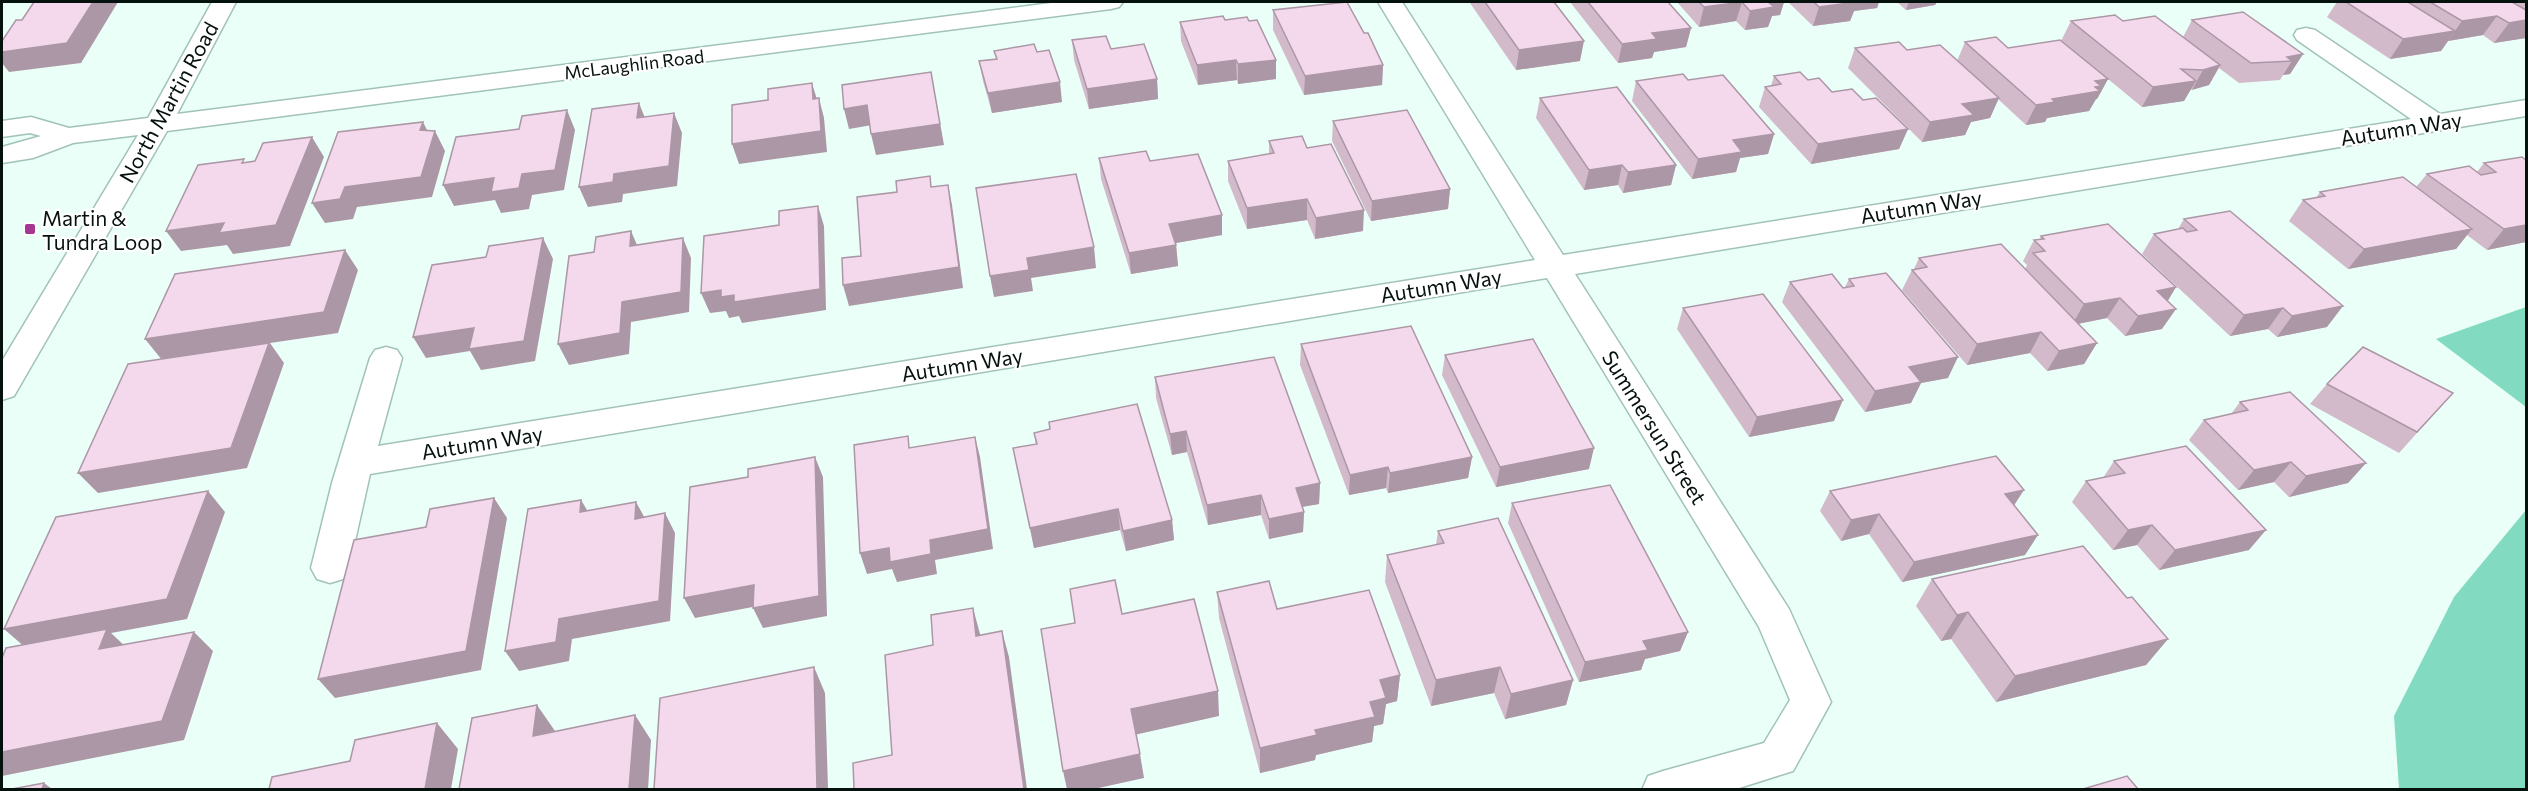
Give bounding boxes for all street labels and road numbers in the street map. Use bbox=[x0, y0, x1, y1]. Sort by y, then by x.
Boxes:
street label: North Martin Road bbox=[113, 17, 223, 187]
street label: McLaughlin Road bbox=[563, 44, 705, 84]
street label: Autumn Way bbox=[2338, 106, 2464, 150]
street label: Autumn Way bbox=[1858, 184, 1984, 228]
street label: Autumn Way bbox=[1378, 263, 1504, 307]
street label: Autumn Way bbox=[899, 342, 1025, 386]
street label: Summersun Street bbox=[1598, 346, 1712, 508]
street label: Autumn Way bbox=[419, 420, 545, 464]

